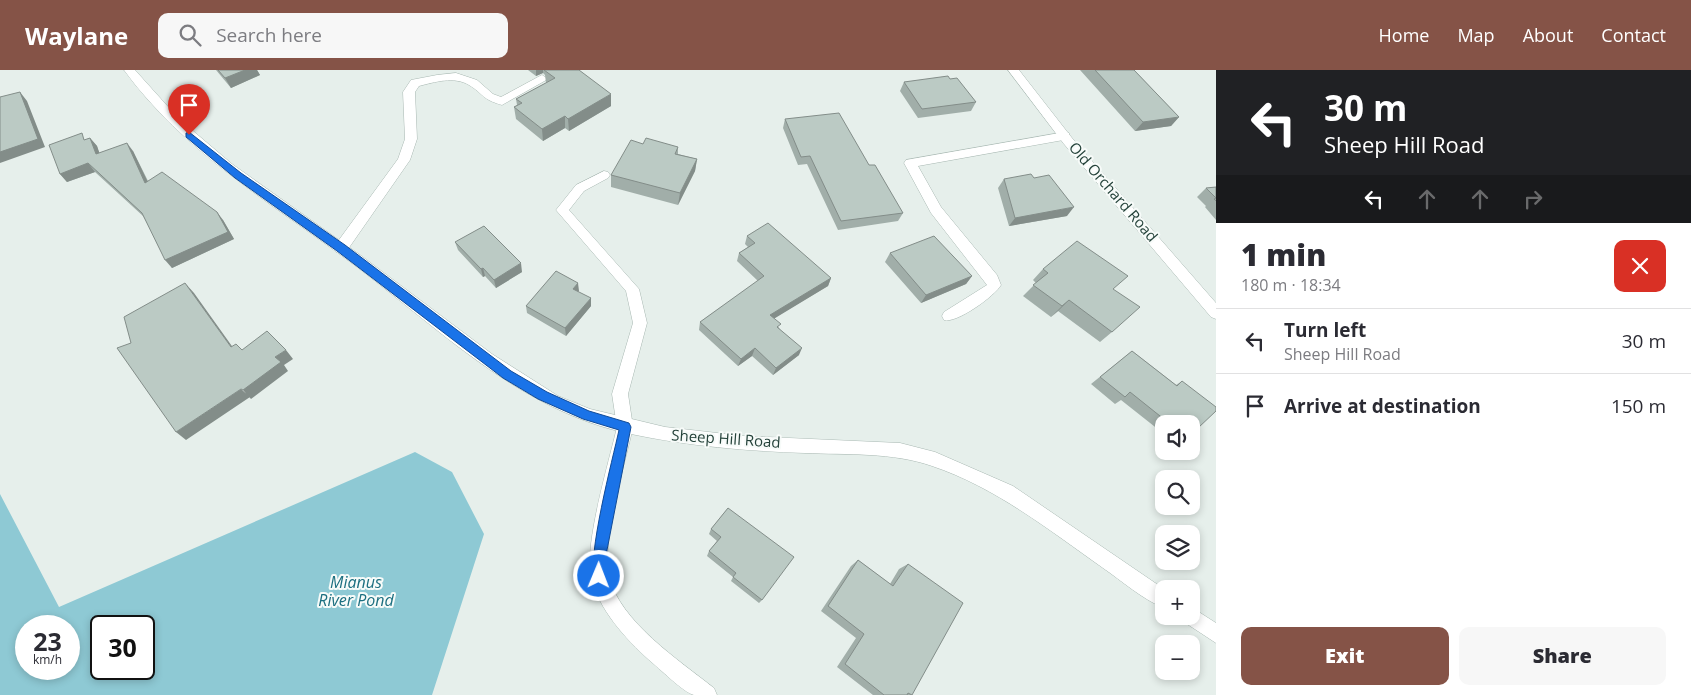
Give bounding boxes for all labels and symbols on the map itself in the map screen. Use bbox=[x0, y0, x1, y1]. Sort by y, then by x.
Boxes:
pin bbox=[168, 84, 210, 135]
street label: Old Orchard Road bbox=[1065, 137, 1163, 245]
street label: Sheep Hill Road bbox=[671, 424, 781, 452]
position arrow bbox=[572, 549, 624, 601]
water label: Mianus River Pond bbox=[318, 571, 395, 611]
speed limit sign: 30 bbox=[90, 615, 155, 680]

